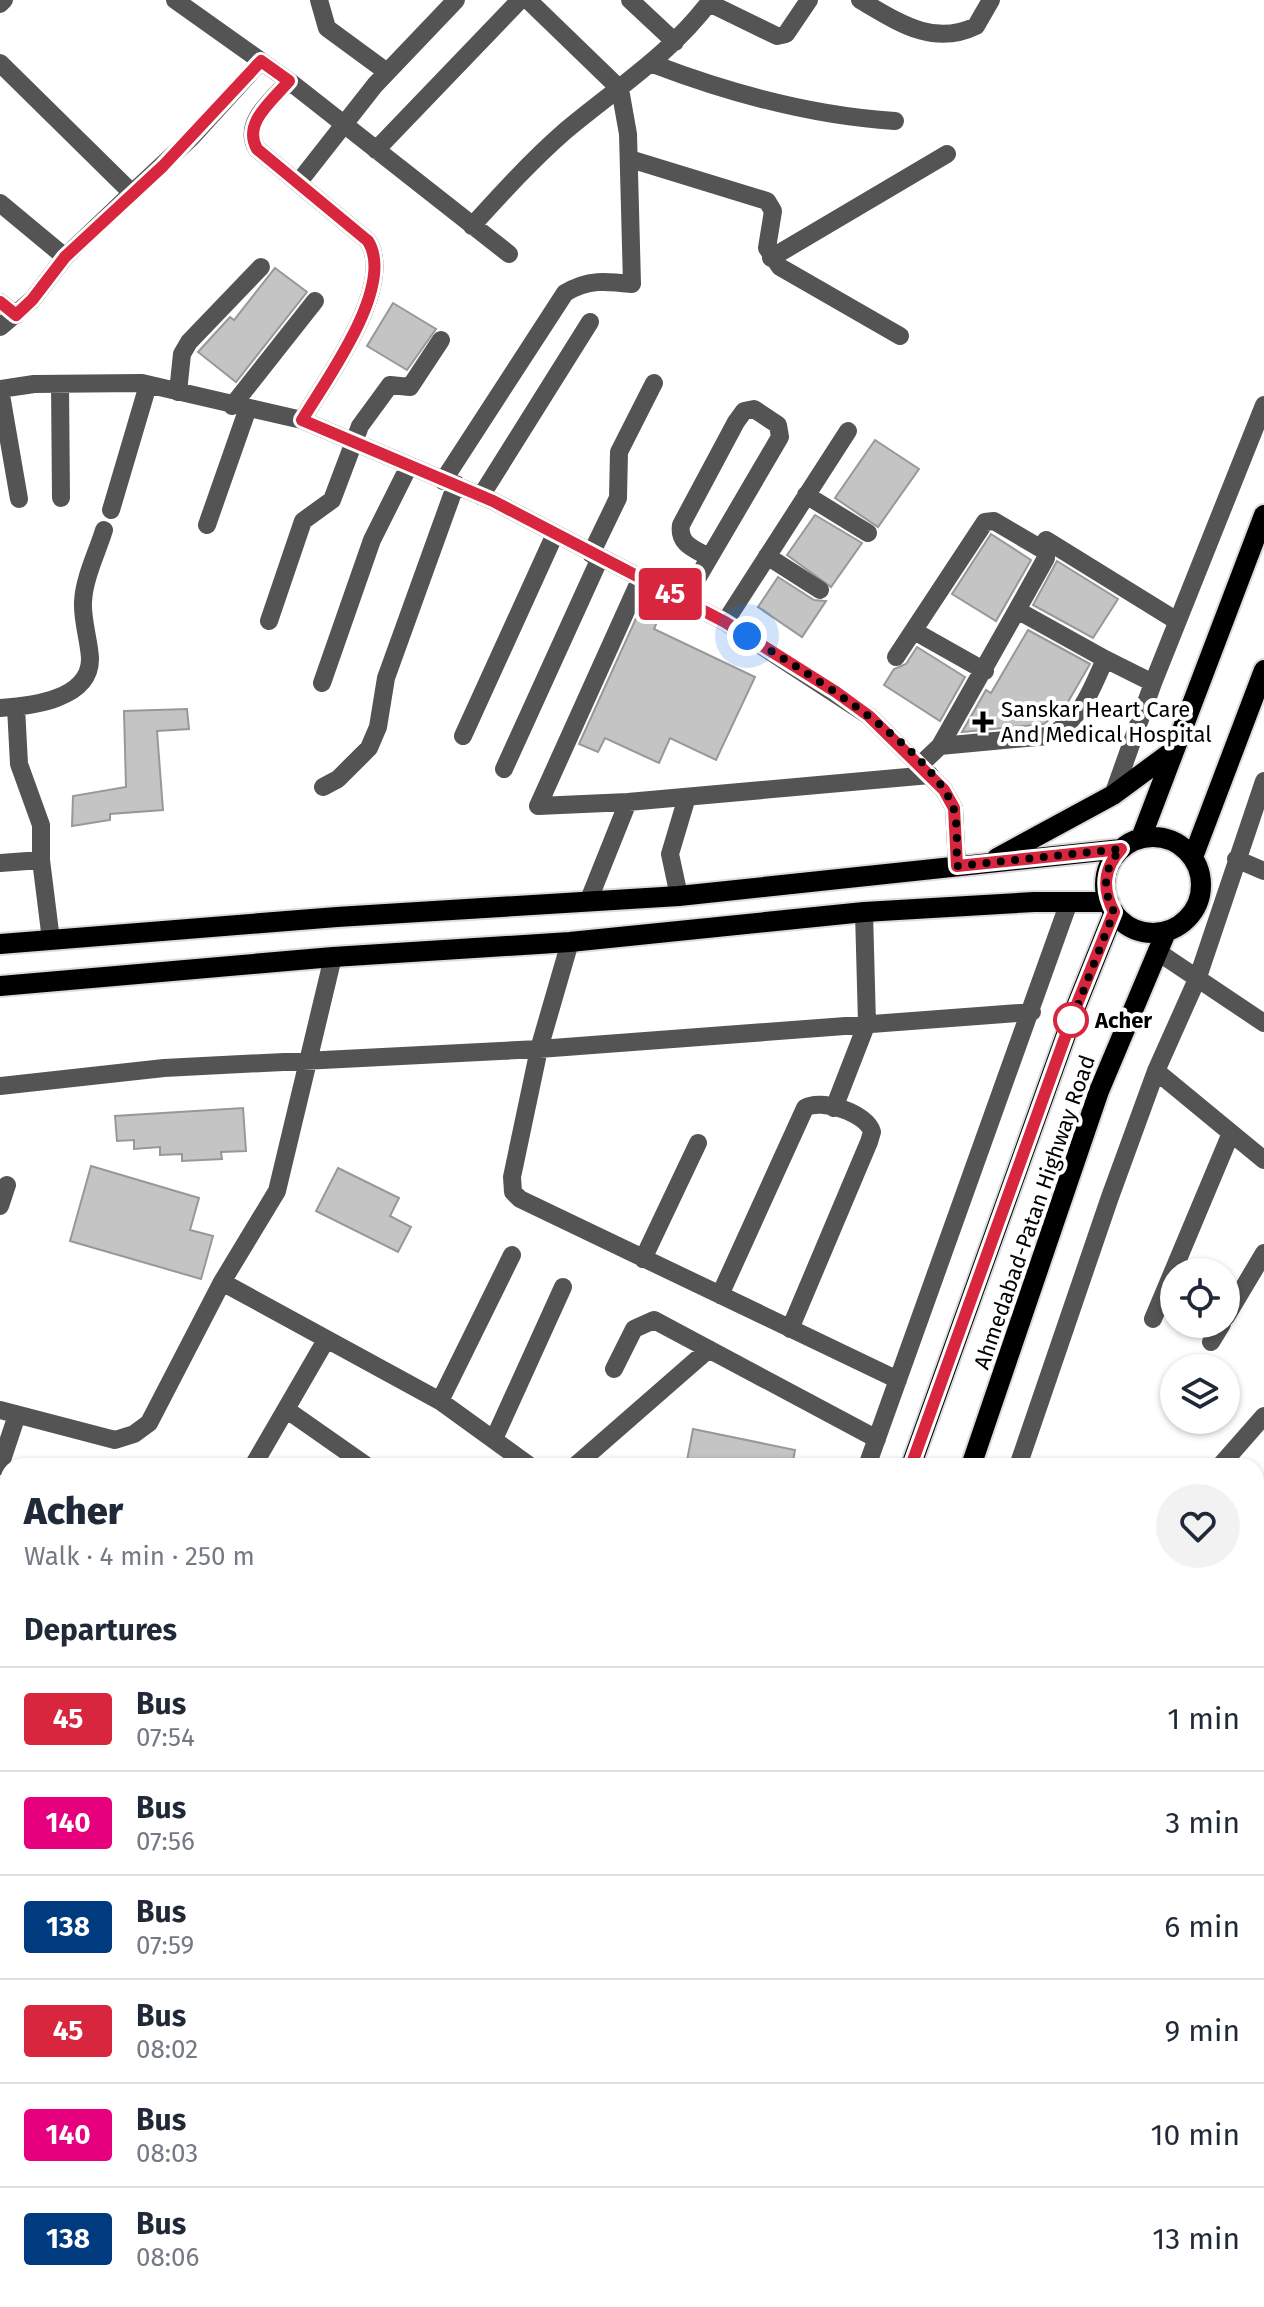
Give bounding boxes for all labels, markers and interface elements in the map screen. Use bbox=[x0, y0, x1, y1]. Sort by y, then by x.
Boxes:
line badge: 45 bbox=[634, 568, 706, 620]
text: 45 bbox=[655, 577, 685, 610]
your location bbox=[727, 616, 767, 656]
place label: Sanskar Heart Care And Medical Hospital bbox=[1001, 696, 1212, 748]
marker: Sanskar Heart Care And Medical Hospital bbox=[972, 711, 994, 733]
marker: Acher bbox=[1054, 1003, 1088, 1037]
place label: Acher bbox=[1094, 1007, 1152, 1034]
street label: Ahmedabad-Patan Highway Road bbox=[968, 1052, 1101, 1373]
map controls bbox=[1160, 1258, 1240, 1434]
button: locate bbox=[1160, 1258, 1240, 1338]
button: layers bbox=[1160, 1354, 1240, 1434]
button: heart bbox=[1156, 1484, 1240, 1568]
text: Acher bbox=[24, 1488, 123, 1534]
text: Walk · 4 min · 250 m bbox=[24, 1541, 255, 1572]
text: Departures bbox=[24, 1612, 177, 1648]
text: Bus bbox=[136, 1686, 186, 1722]
text: 1 min bbox=[1167, 1701, 1240, 1737]
text: 45 bbox=[53, 1702, 83, 1735]
text: 07:54 bbox=[136, 1722, 195, 1753]
text: Bus bbox=[136, 1790, 186, 1826]
text: 3 min bbox=[1165, 1805, 1240, 1841]
text: 140 bbox=[45, 1806, 91, 1839]
text: 07:56 bbox=[136, 1826, 195, 1857]
text: Bus bbox=[136, 1894, 186, 1930]
text: 6 min bbox=[1164, 1909, 1240, 1945]
text: 138 bbox=[46, 1910, 90, 1943]
text: 07:59 bbox=[136, 1930, 194, 1961]
text: Bus bbox=[136, 1998, 186, 2034]
text: 9 min bbox=[1165, 2013, 1240, 2049]
text: 45 bbox=[53, 2014, 83, 2047]
text: 08:02 bbox=[136, 2034, 198, 2065]
text: Bus bbox=[136, 2102, 186, 2138]
text: 10 min bbox=[1151, 2117, 1240, 2153]
text: 140 bbox=[45, 2118, 91, 2151]
text: 08:03 bbox=[136, 2138, 198, 2169]
text: Bus bbox=[136, 2206, 186, 2242]
text: 13 min bbox=[1152, 2221, 1240, 2257]
text: 138 bbox=[46, 2222, 90, 2255]
text: 08:06 bbox=[136, 2242, 199, 2273]

